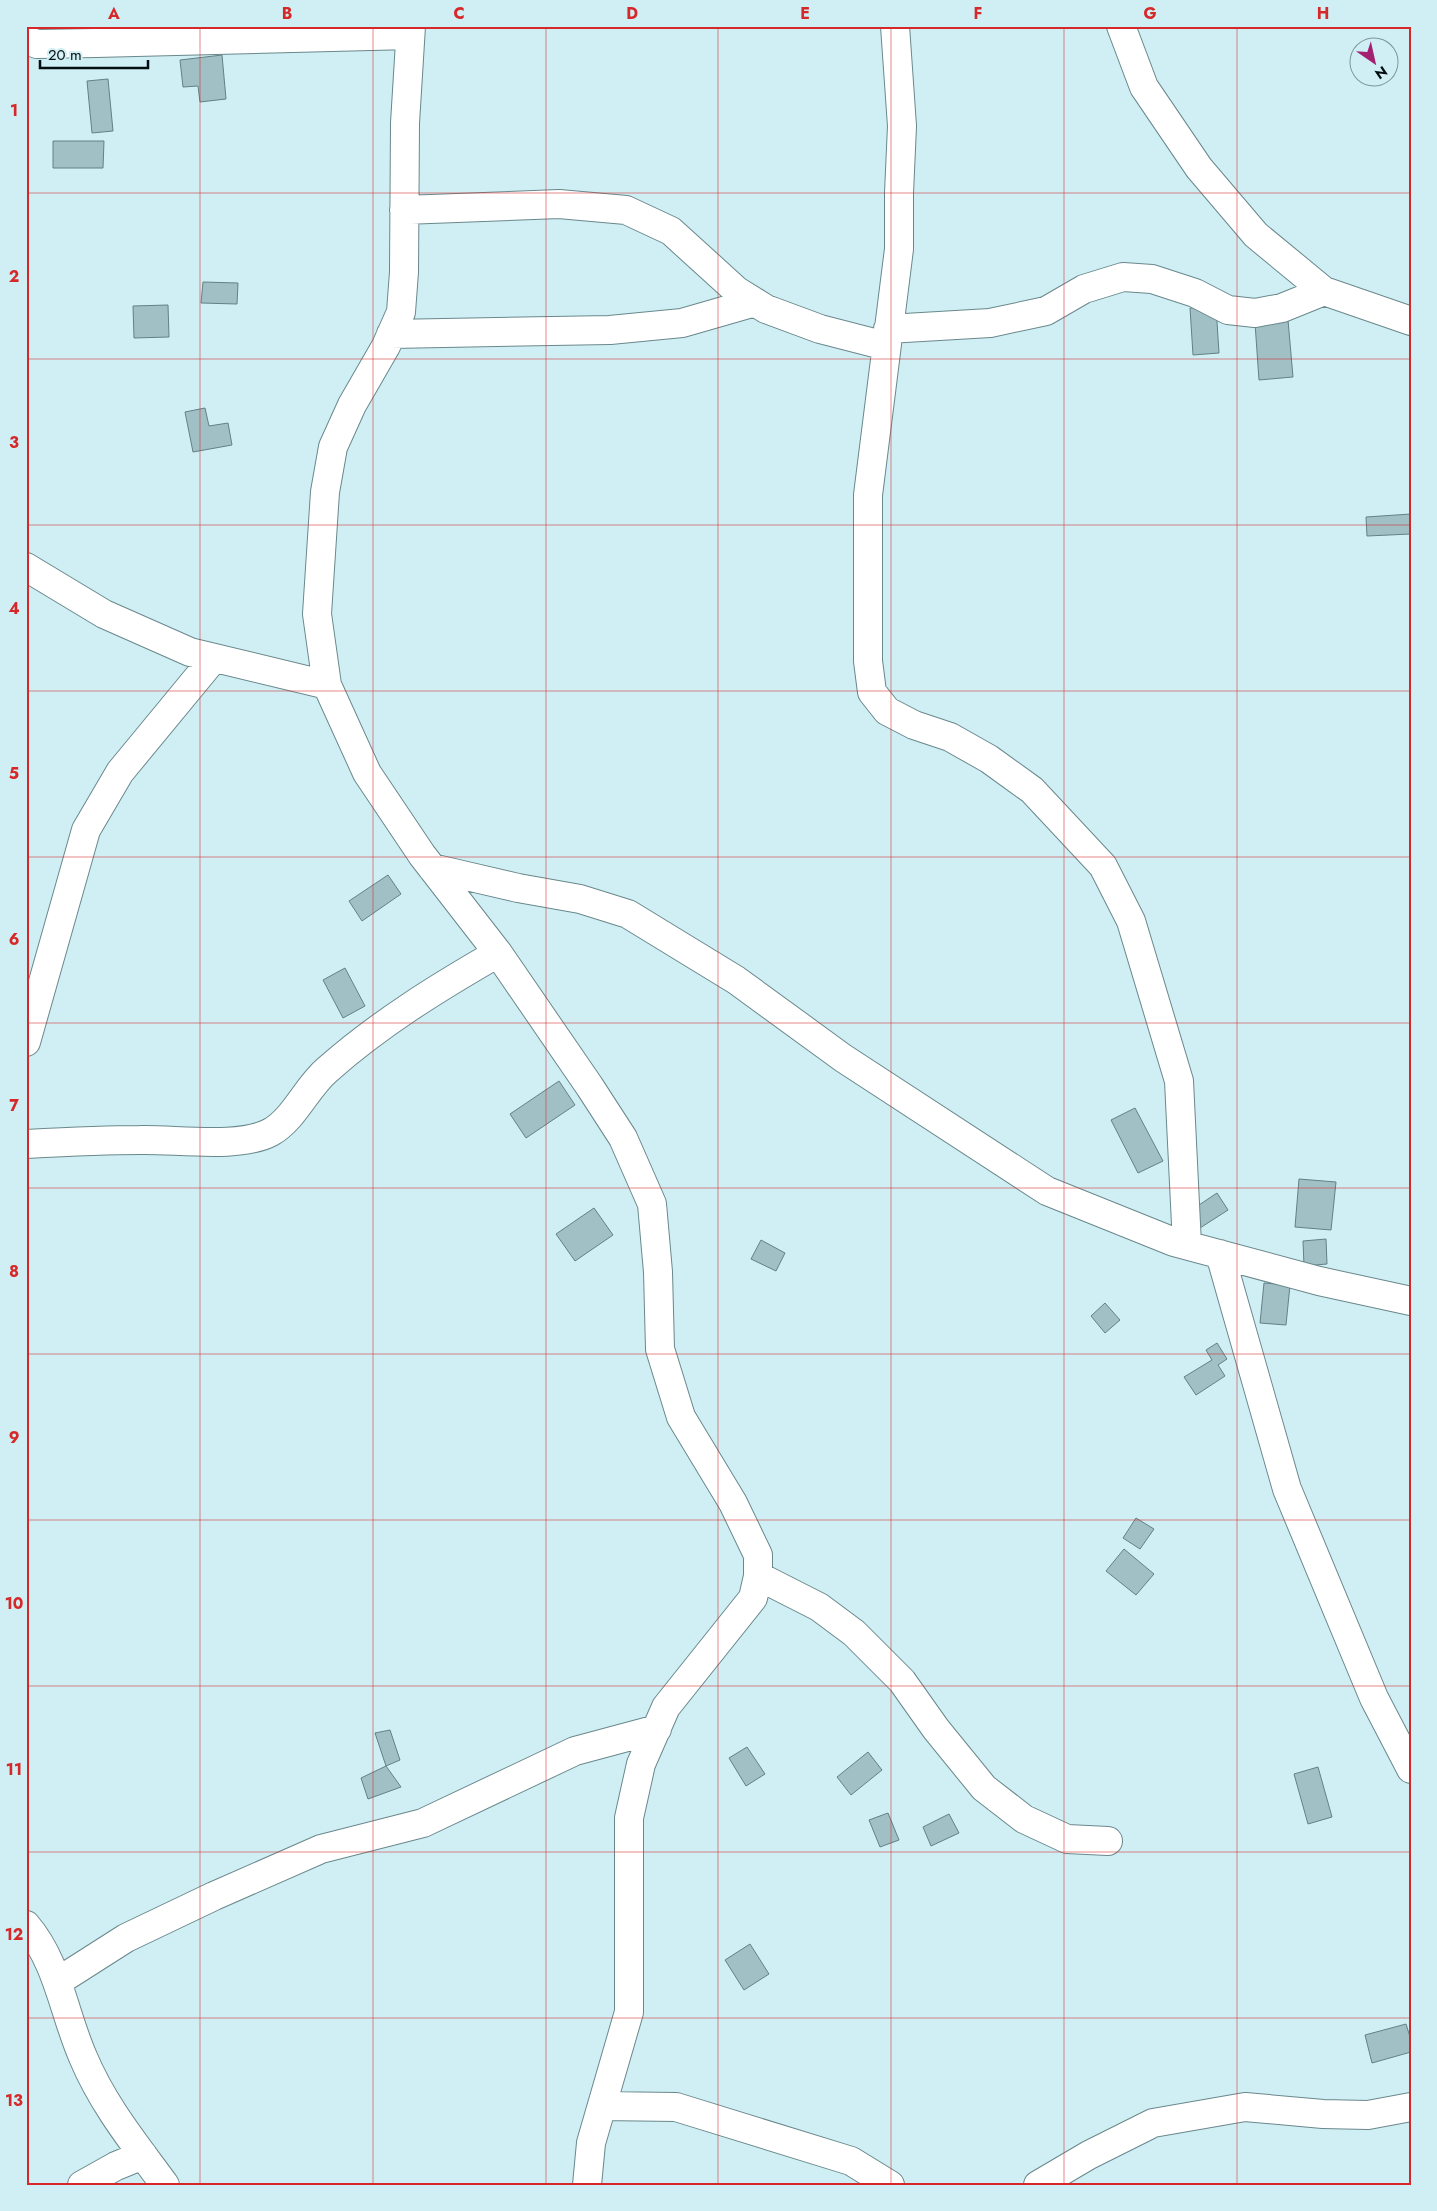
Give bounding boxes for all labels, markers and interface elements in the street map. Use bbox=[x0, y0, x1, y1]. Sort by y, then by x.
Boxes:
text: A bbox=[107, 2, 120, 25]
text: B bbox=[282, 2, 292, 25]
text: C bbox=[453, 2, 465, 25]
text: D bbox=[626, 2, 638, 25]
text: E bbox=[800, 2, 810, 25]
text: F bbox=[974, 2, 982, 25]
text: G bbox=[1143, 2, 1157, 25]
text: H bbox=[1317, 2, 1329, 25]
scale bar bbox=[40, 38, 148, 70]
north arrow bbox=[1350, 38, 1400, 88]
text: 20 m bbox=[48, 44, 82, 66]
text: N bbox=[1371, 61, 1391, 84]
text: 1 bbox=[10, 99, 18, 122]
text: 2 bbox=[9, 265, 19, 288]
text: 3 bbox=[9, 431, 19, 454]
text: 4 bbox=[8, 597, 20, 620]
text: 5 bbox=[9, 762, 19, 785]
text: 6 bbox=[9, 928, 19, 951]
text: 7 bbox=[9, 1094, 19, 1117]
text: 8 bbox=[9, 1260, 19, 1283]
text: 9 bbox=[9, 1426, 19, 1449]
text: 10 bbox=[5, 1592, 23, 1615]
text: 11 bbox=[6, 1758, 22, 1781]
text: 12 bbox=[5, 1923, 23, 1946]
text: 13 bbox=[5, 2089, 23, 2112]

